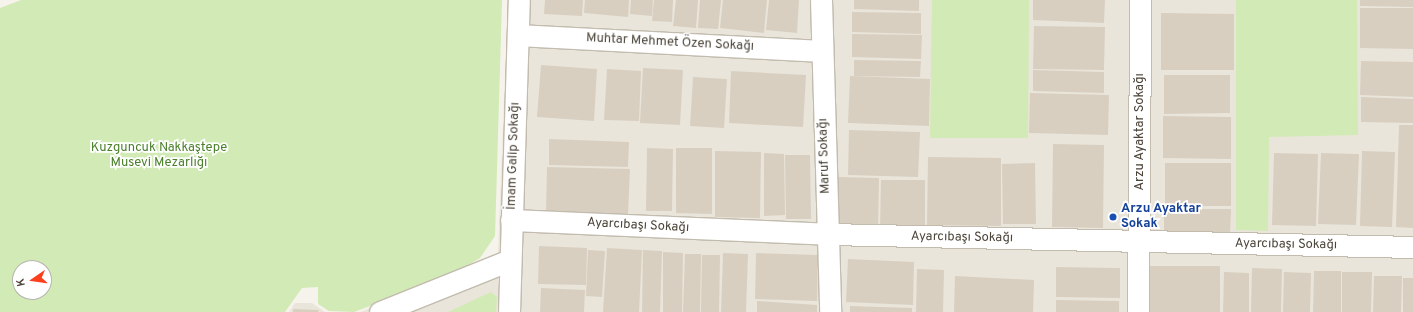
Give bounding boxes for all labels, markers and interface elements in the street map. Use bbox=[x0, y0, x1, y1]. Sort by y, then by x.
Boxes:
street label: Muhtar Mehmet Özen Sokağı bbox=[586, 31, 754, 55]
street label: Arzu Ayaktar Sokağı bbox=[1132, 73, 1148, 191]
street label: İmam Galip Sokağı bbox=[504, 102, 524, 210]
street label: Maruf Sokağı bbox=[816, 118, 834, 194]
park label: Kuzguncuk Nakkaştepe Musevi Mezarlığı bbox=[91, 141, 227, 172]
place label: Arzu Ayaktar Sokak bbox=[1121, 202, 1201, 233]
marker: Arzu Ayaktar Sokak bbox=[1108, 212, 1118, 222]
street label: Ayarcıbaşı Sokağı bbox=[587, 216, 689, 236]
street label: Ayarcıbaşı Sokağı bbox=[911, 229, 1013, 247]
street label: Ayarcıbaşı Sokağı bbox=[1235, 236, 1337, 254]
north arrow bbox=[12, 260, 52, 300]
text: K bbox=[14, 277, 29, 288]

